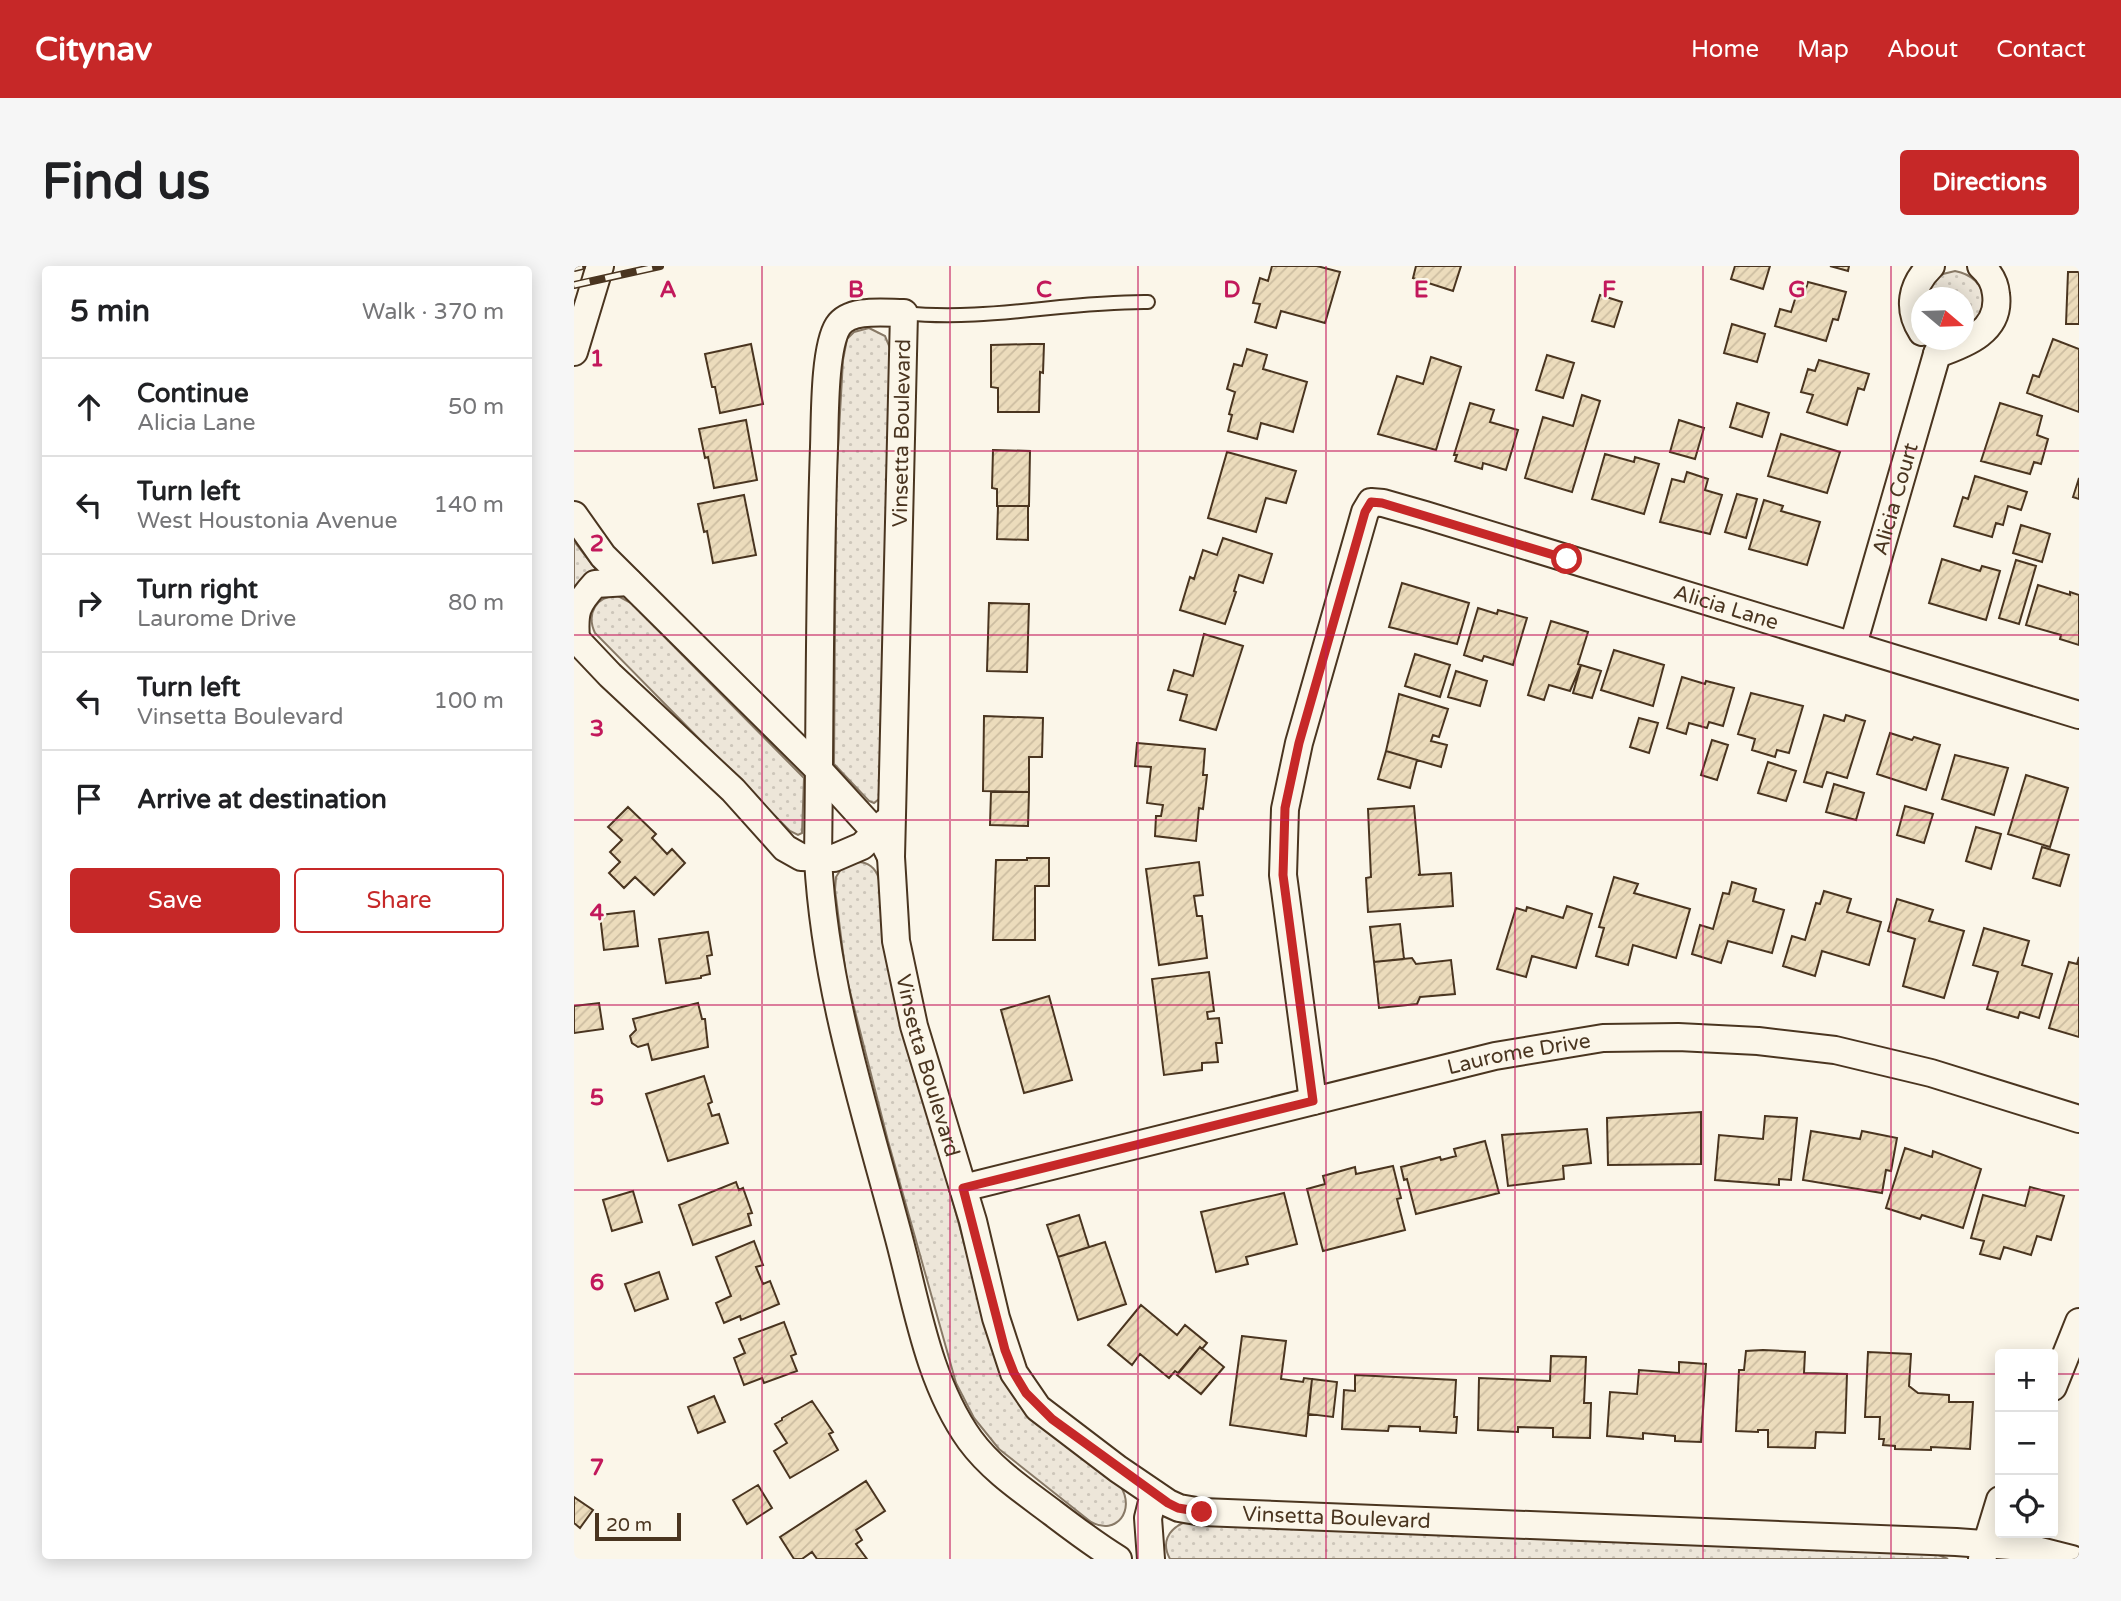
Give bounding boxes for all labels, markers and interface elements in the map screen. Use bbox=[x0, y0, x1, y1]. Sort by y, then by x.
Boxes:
text: Citynav bbox=[35, 30, 152, 69]
text: Home bbox=[1691, 35, 1759, 64]
text: Map bbox=[1797, 35, 1849, 64]
text: About bbox=[1887, 35, 1958, 64]
text: Contact bbox=[1996, 35, 2086, 64]
button: Directions bbox=[1900, 150, 2079, 215]
text: Find us bbox=[42, 153, 210, 212]
text: A bbox=[659, 276, 677, 304]
text: B bbox=[848, 276, 864, 304]
text: C bbox=[1036, 276, 1052, 304]
text: D bbox=[1223, 276, 1241, 304]
text: E bbox=[1414, 276, 1428, 304]
text: F bbox=[1602, 276, 1616, 304]
text: G bbox=[1788, 276, 1806, 304]
north arrow bbox=[1911, 287, 1974, 350]
text: 5 min bbox=[70, 293, 150, 330]
text: Walk · 370 m bbox=[362, 298, 504, 326]
street label: Vinsetta Boulevard bbox=[888, 339, 916, 527]
text: 1 bbox=[590, 345, 604, 373]
text: Continue bbox=[137, 378, 249, 409]
icon: ahead bbox=[70, 388, 108, 426]
text: 50 m bbox=[448, 393, 504, 421]
text: Alicia Lane bbox=[137, 409, 256, 437]
street label: Alicia Court bbox=[1867, 440, 1923, 558]
text: Turn left bbox=[137, 476, 240, 507]
icon: left bbox=[70, 486, 108, 524]
text: 140 m bbox=[434, 491, 504, 519]
text: West Houstonia Avenue bbox=[137, 507, 398, 535]
text: 2 bbox=[590, 530, 604, 558]
route start bbox=[1551, 543, 1582, 574]
text: Turn right bbox=[137, 574, 258, 605]
street label: Alicia Lane bbox=[1671, 579, 1782, 635]
icon: right bbox=[70, 584, 108, 622]
text: 80 m bbox=[448, 589, 504, 617]
text: Laurome Drive bbox=[137, 605, 296, 633]
text: Turn left bbox=[137, 672, 240, 703]
icon: left bbox=[70, 682, 108, 720]
text: 100 m bbox=[434, 687, 504, 715]
text: Vinsetta Boulevard bbox=[137, 703, 343, 731]
text: 3 bbox=[590, 715, 604, 743]
icon: arrive bbox=[70, 780, 108, 818]
text: Arrive at destination bbox=[137, 784, 387, 815]
button: Save bbox=[70, 868, 280, 933]
button: Share bbox=[294, 868, 504, 933]
text: 4 bbox=[590, 899, 605, 927]
street label: Vinsetta Boulevard bbox=[891, 972, 965, 1160]
street label: Laurome Drive bbox=[1445, 1028, 1592, 1080]
text: 5 bbox=[590, 1084, 604, 1112]
text: 6 bbox=[590, 1269, 604, 1297]
map controls bbox=[1995, 1349, 2058, 1538]
button: + bbox=[1995, 1349, 2058, 1412]
button: − bbox=[1995, 1412, 2058, 1475]
text: 7 bbox=[590, 1454, 604, 1482]
button: locate bbox=[1995, 1475, 2058, 1538]
route end bbox=[1186, 1496, 1217, 1527]
street label: Vinsetta Boulevard bbox=[1242, 1501, 1431, 1534]
scale bar bbox=[595, 1510, 681, 1542]
text: 20 m bbox=[606, 1514, 652, 1536]

